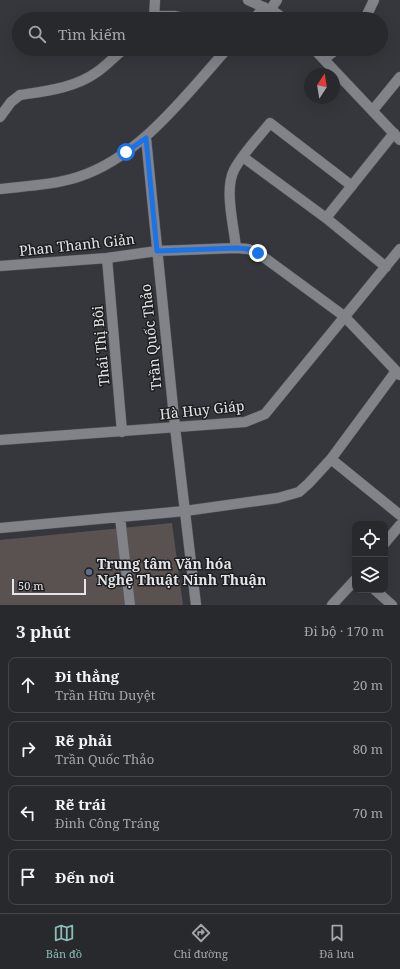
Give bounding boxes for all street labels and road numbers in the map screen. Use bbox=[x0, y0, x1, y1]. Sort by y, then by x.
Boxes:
street label: Phan Thanh Giản bbox=[18, 229, 136, 260]
street label: Trần Quốc Thảo bbox=[135, 283, 166, 391]
street label: Thái Thị Bôi bbox=[87, 304, 113, 387]
street label: Hà Huy Giáp bbox=[159, 396, 245, 423]

